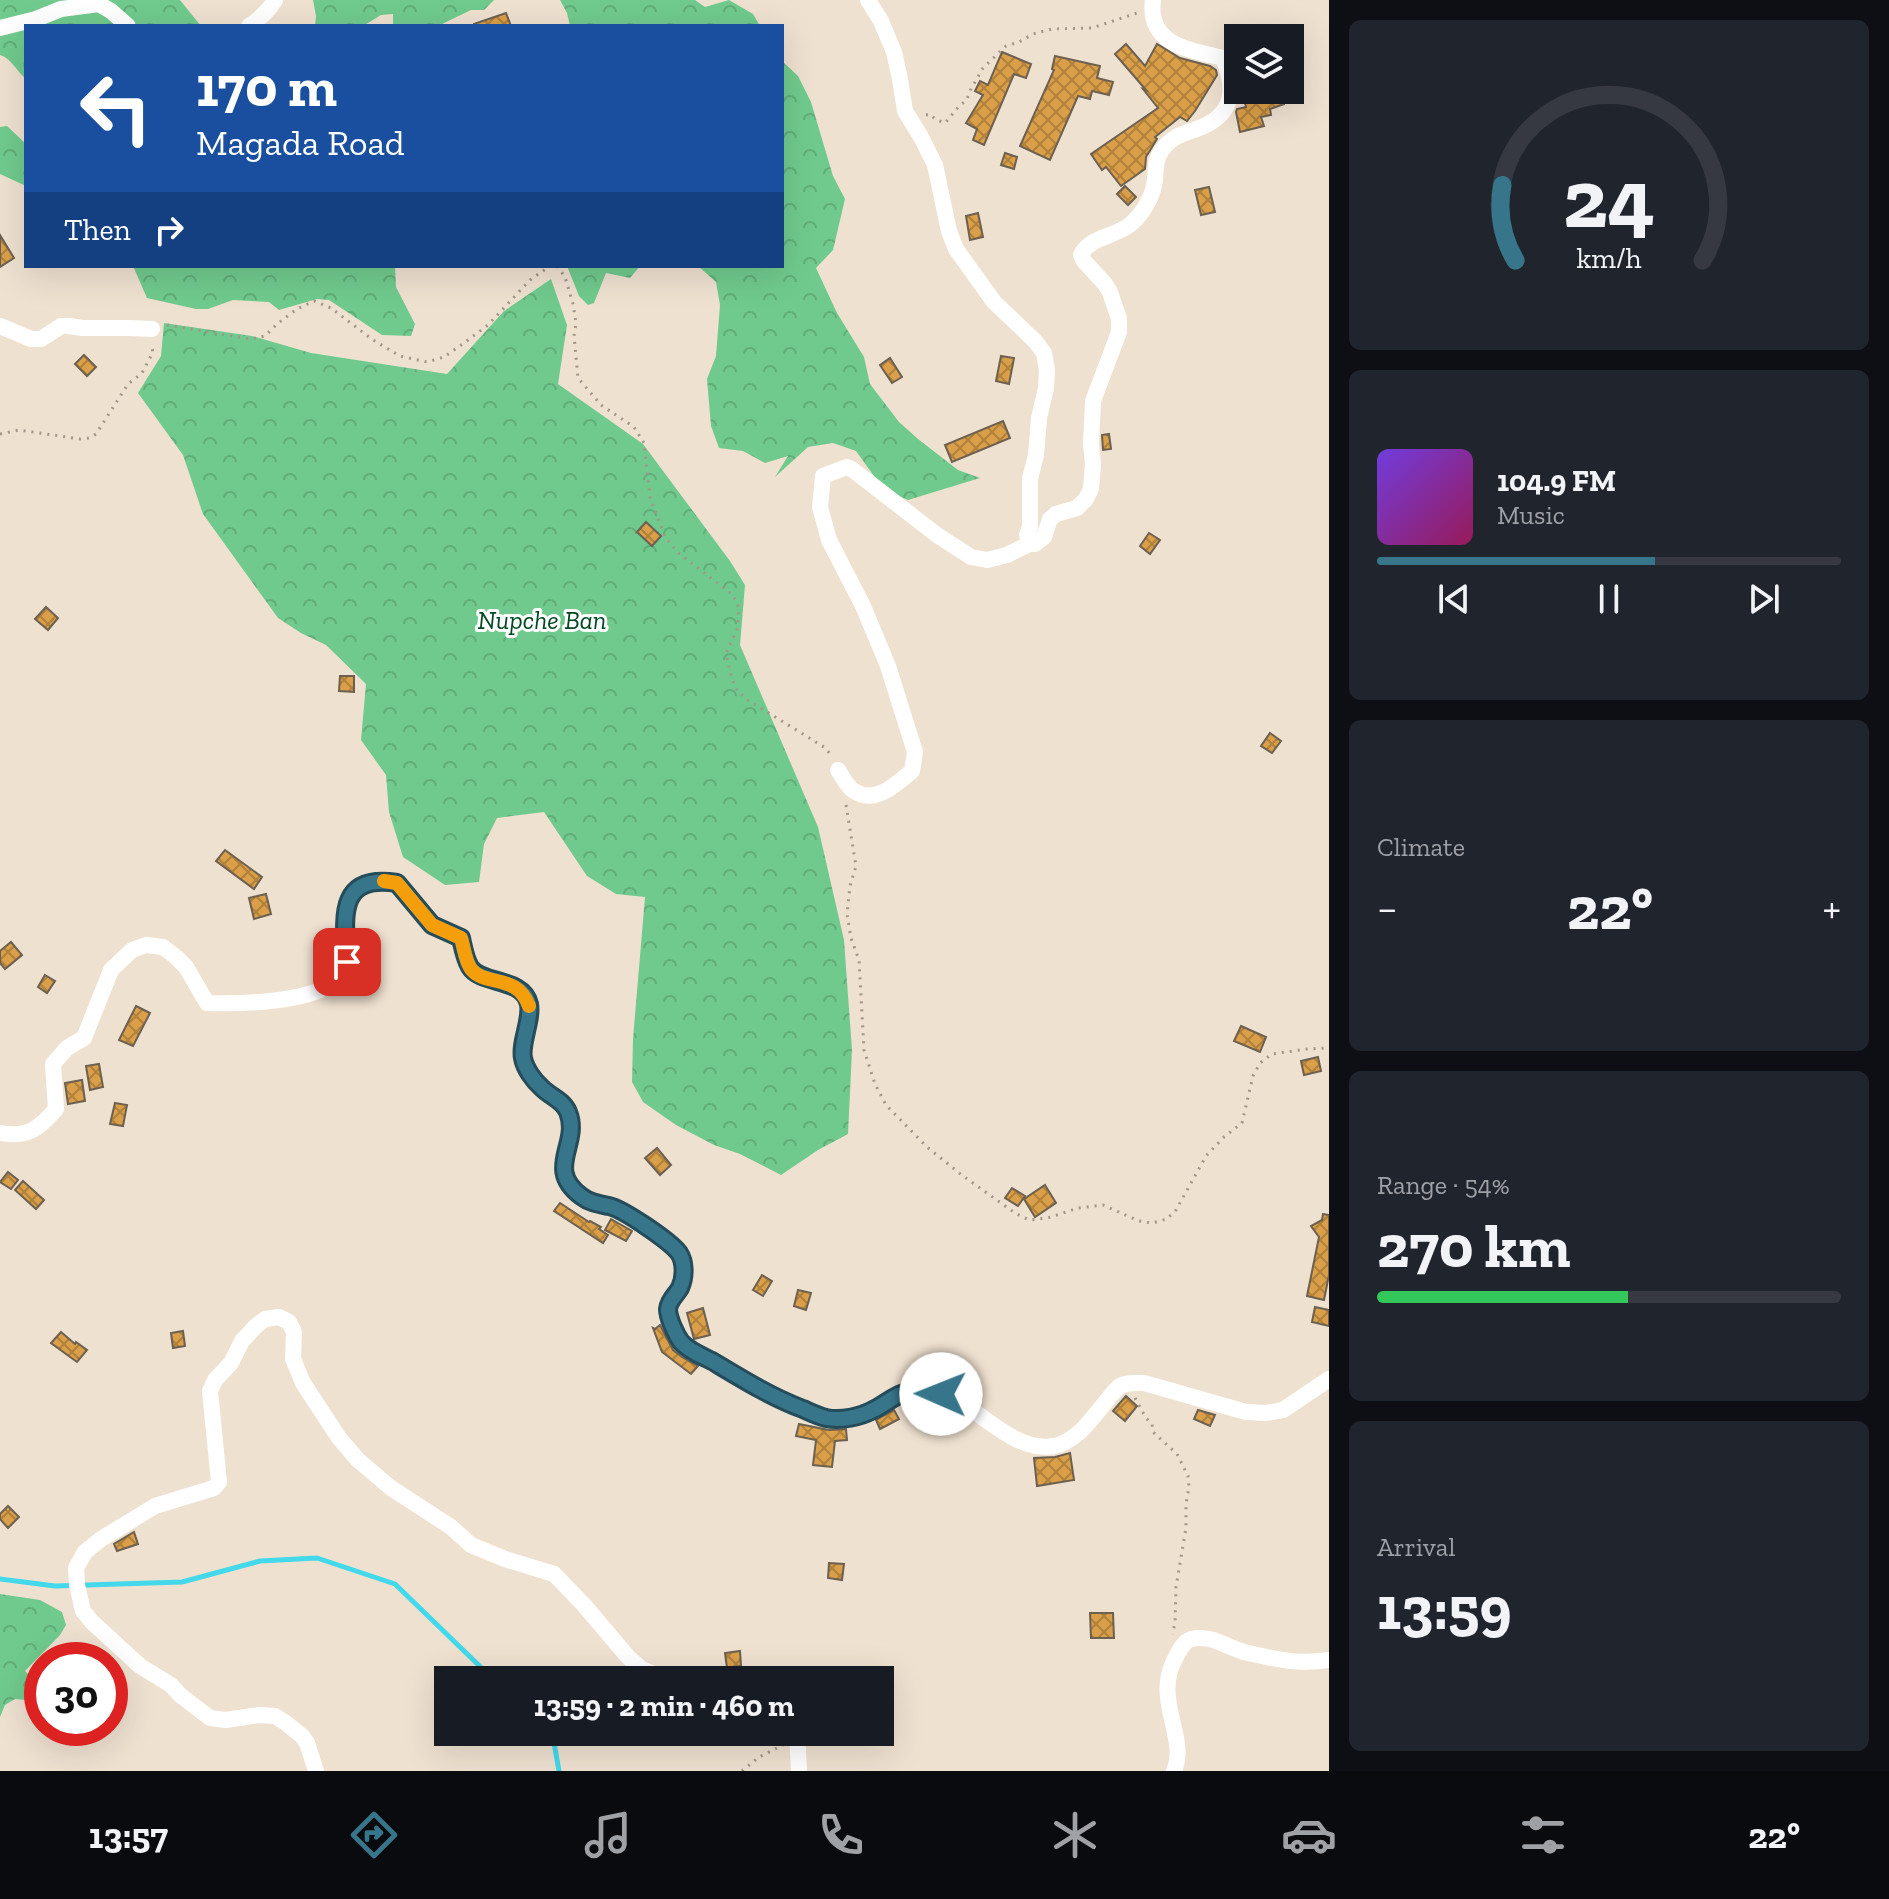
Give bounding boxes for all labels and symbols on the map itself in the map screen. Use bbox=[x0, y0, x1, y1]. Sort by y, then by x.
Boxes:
park label: Nupche Ban bbox=[478, 604, 606, 636]
pin bbox=[313, 928, 381, 996]
position arrow bbox=[899, 1352, 983, 1436]
speed limit sign: 30 bbox=[24, 1642, 128, 1746]

